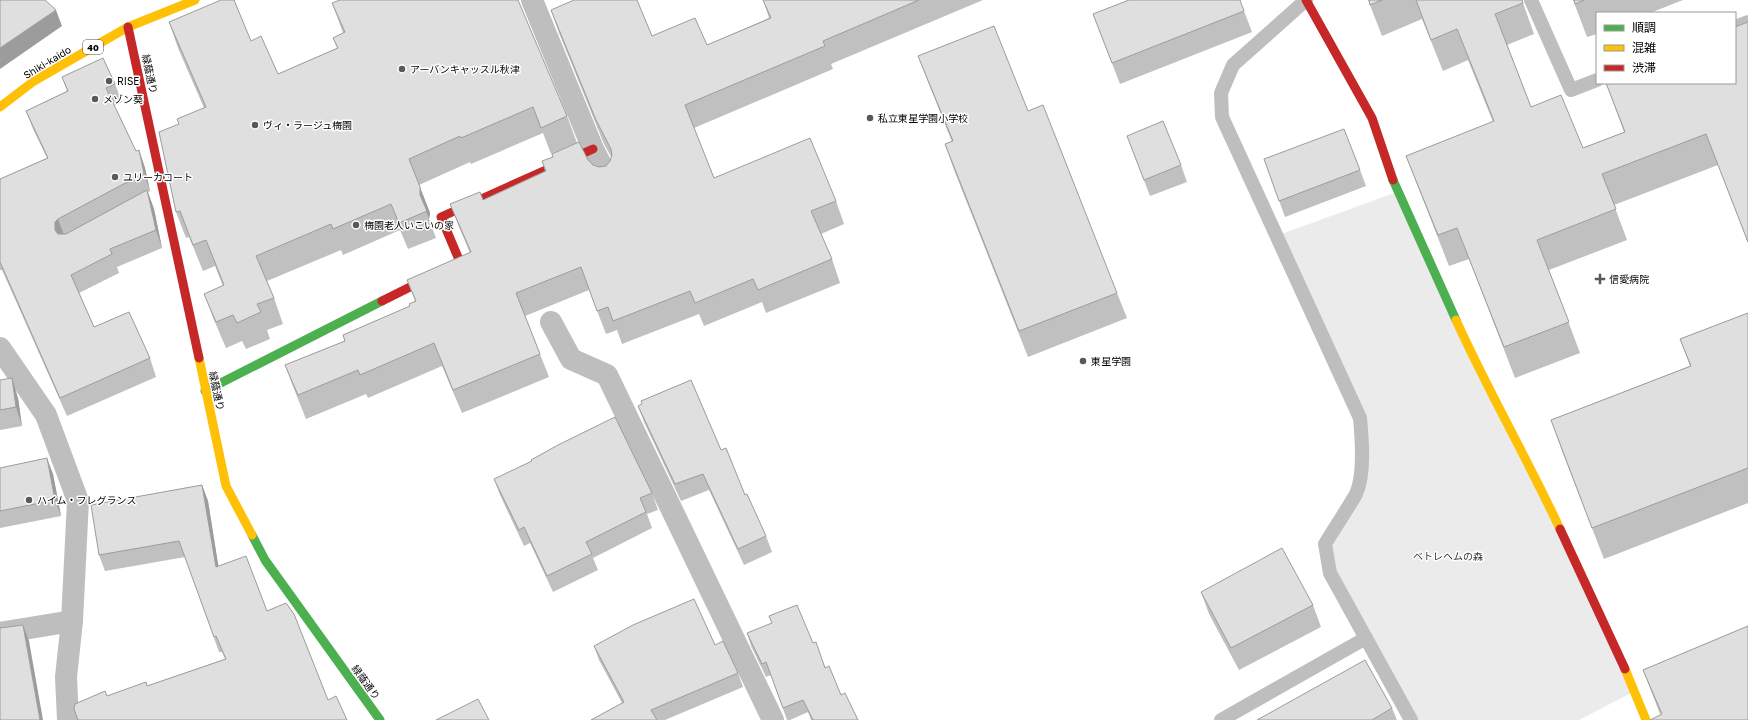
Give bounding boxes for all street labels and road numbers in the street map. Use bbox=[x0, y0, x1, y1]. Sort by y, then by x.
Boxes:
road number: 40 bbox=[83, 40, 103, 54]
street label: Shiki-kaido bbox=[21, 43, 73, 81]
street label: 緑蔭通り bbox=[140, 53, 160, 95]
street label: 緑蔭通り bbox=[207, 370, 227, 412]
street label: 緑蔭通り bbox=[349, 662, 383, 702]

